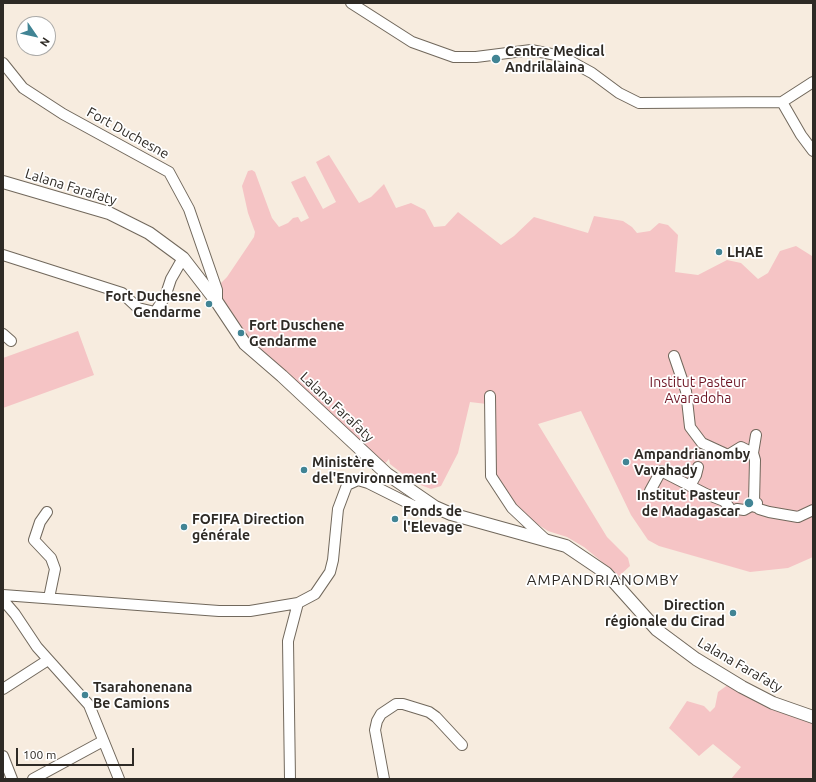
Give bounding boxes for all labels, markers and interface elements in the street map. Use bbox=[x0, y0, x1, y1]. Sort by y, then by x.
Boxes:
north arrow bbox=[16, 16, 56, 56]
text: N bbox=[38, 35, 52, 49]
place label: Centre Medical Andrilalaina bbox=[505, 43, 604, 76]
marker: Centre Medical Andrilalaina bbox=[490, 53, 502, 65]
street label: Fort Duchesne bbox=[84, 103, 172, 163]
street label: Lalana Farafaty bbox=[23, 165, 119, 209]
place label: LHAE bbox=[727, 244, 763, 260]
marker: LHAE bbox=[714, 247, 724, 257]
place label: Fort Duchesne Gendarme bbox=[105, 288, 201, 320]
marker: Fort Duchesne Gendarme bbox=[204, 299, 214, 309]
place label: Fort Duschene Gendarme bbox=[249, 317, 345, 350]
marker: Fort Duschene Gendarme bbox=[236, 328, 246, 338]
street label: Lalana Farafaty bbox=[297, 368, 377, 446]
park label: Institut Pasteur Avaradoha bbox=[650, 374, 746, 406]
place label: Ampandrianomby Vavahady bbox=[634, 446, 750, 478]
place label: Ministère del'Environnement bbox=[312, 454, 437, 486]
marker: Ampandrianomby Vavahady bbox=[621, 457, 631, 467]
marker: Ministère del'Environnement bbox=[299, 465, 309, 475]
place label: Institut Pasteur de Madagascar bbox=[637, 487, 740, 520]
marker: Institut Pasteur de Madagascar bbox=[743, 497, 755, 509]
place label: Fonds de l'Elevage bbox=[403, 503, 463, 536]
place label: FOFIFA Direction générale bbox=[192, 511, 305, 544]
marker: Fonds de l'Elevage bbox=[390, 514, 400, 524]
marker: FOFIFA Direction générale bbox=[179, 522, 189, 532]
district label: AMPANDRIANOMBY bbox=[527, 571, 679, 589]
place label: Direction régionale du Cirad bbox=[605, 597, 725, 630]
marker: Direction régionale du Cirad bbox=[728, 608, 738, 618]
street label: Lalana Farafaty bbox=[695, 634, 785, 696]
place label: Tsarahonenana Be Camions bbox=[93, 679, 192, 712]
marker: Tsarahonenana Be Camions bbox=[80, 690, 90, 700]
scale bar bbox=[18, 740, 136, 766]
text: 100 m bbox=[23, 748, 56, 761]

